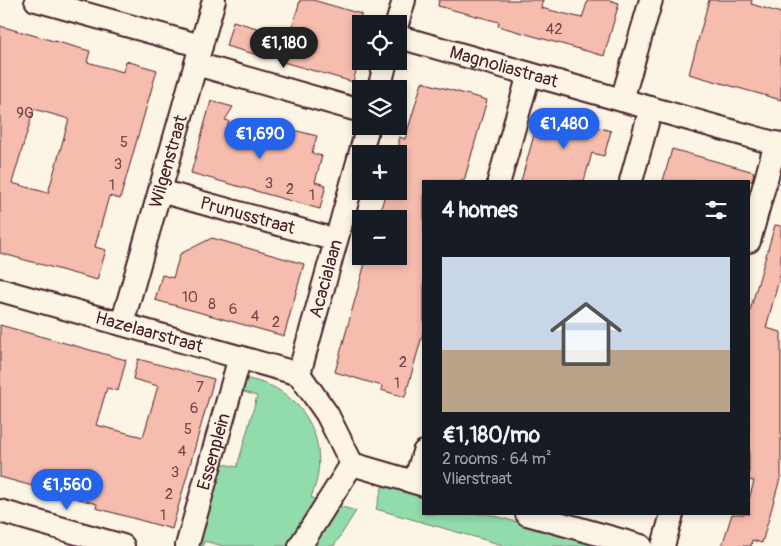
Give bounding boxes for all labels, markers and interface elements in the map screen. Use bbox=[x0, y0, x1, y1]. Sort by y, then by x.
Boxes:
map controls bbox=[352, 15, 407, 265]
button: locate bbox=[352, 15, 407, 70]
house number: 42 bbox=[545, 20, 563, 39]
pin: €1,180 bbox=[243, 27, 325, 69]
text: €1,180 bbox=[261, 33, 307, 53]
street label: Magnoliastraat bbox=[447, 41, 561, 94]
button: layers bbox=[352, 80, 407, 135]
house number: 9G bbox=[16, 104, 34, 123]
pin: €1,480 bbox=[523, 108, 605, 150]
street label: Wilgenstraat bbox=[145, 112, 193, 211]
text: €1,480 bbox=[539, 114, 589, 134]
pin: €1,690 bbox=[219, 118, 301, 160]
text: €1,690 bbox=[235, 124, 285, 144]
house number: 5 bbox=[120, 133, 128, 152]
button: + bbox=[352, 145, 407, 200]
house number: 3 bbox=[114, 155, 122, 174]
house number: 3 bbox=[265, 174, 273, 193]
house number: 1 bbox=[109, 176, 115, 195]
house number: 2 bbox=[286, 180, 294, 199]
house number: 1 bbox=[309, 186, 315, 205]
street label: Prunusstraat bbox=[197, 192, 298, 240]
icon: filters bbox=[702, 196, 730, 224]
text: 4 homes bbox=[442, 197, 518, 224]
button: − bbox=[352, 210, 407, 265]
street label: Acacialaan bbox=[304, 237, 348, 321]
house number: 10 bbox=[182, 288, 198, 307]
icon: home bbox=[541, 289, 631, 379]
house number: 8 bbox=[208, 295, 216, 314]
house number: 6 bbox=[229, 300, 237, 319]
street label: Hazelaarstraat bbox=[93, 306, 206, 359]
house number: 4 bbox=[251, 307, 260, 326]
house number: 2 bbox=[272, 313, 280, 332]
house number: 2 bbox=[399, 353, 407, 372]
house number: 1 bbox=[394, 374, 400, 393]
house number: 7 bbox=[196, 378, 204, 397]
house number: 6 bbox=[190, 399, 198, 418]
street label: Essenplein bbox=[192, 411, 236, 493]
house number: 5 bbox=[184, 420, 192, 439]
text: €1,180/mo bbox=[442, 422, 540, 449]
house number: 4 bbox=[178, 442, 187, 461]
text: 2 rooms · 64 m² bbox=[442, 449, 552, 469]
house number: 3 bbox=[171, 463, 179, 482]
pin: €1,560 bbox=[26, 468, 108, 511]
text: Vlierstraat bbox=[442, 469, 512, 489]
text: €1,560 bbox=[42, 475, 92, 495]
house number: 2 bbox=[165, 485, 173, 504]
house number: 1 bbox=[160, 506, 166, 525]

